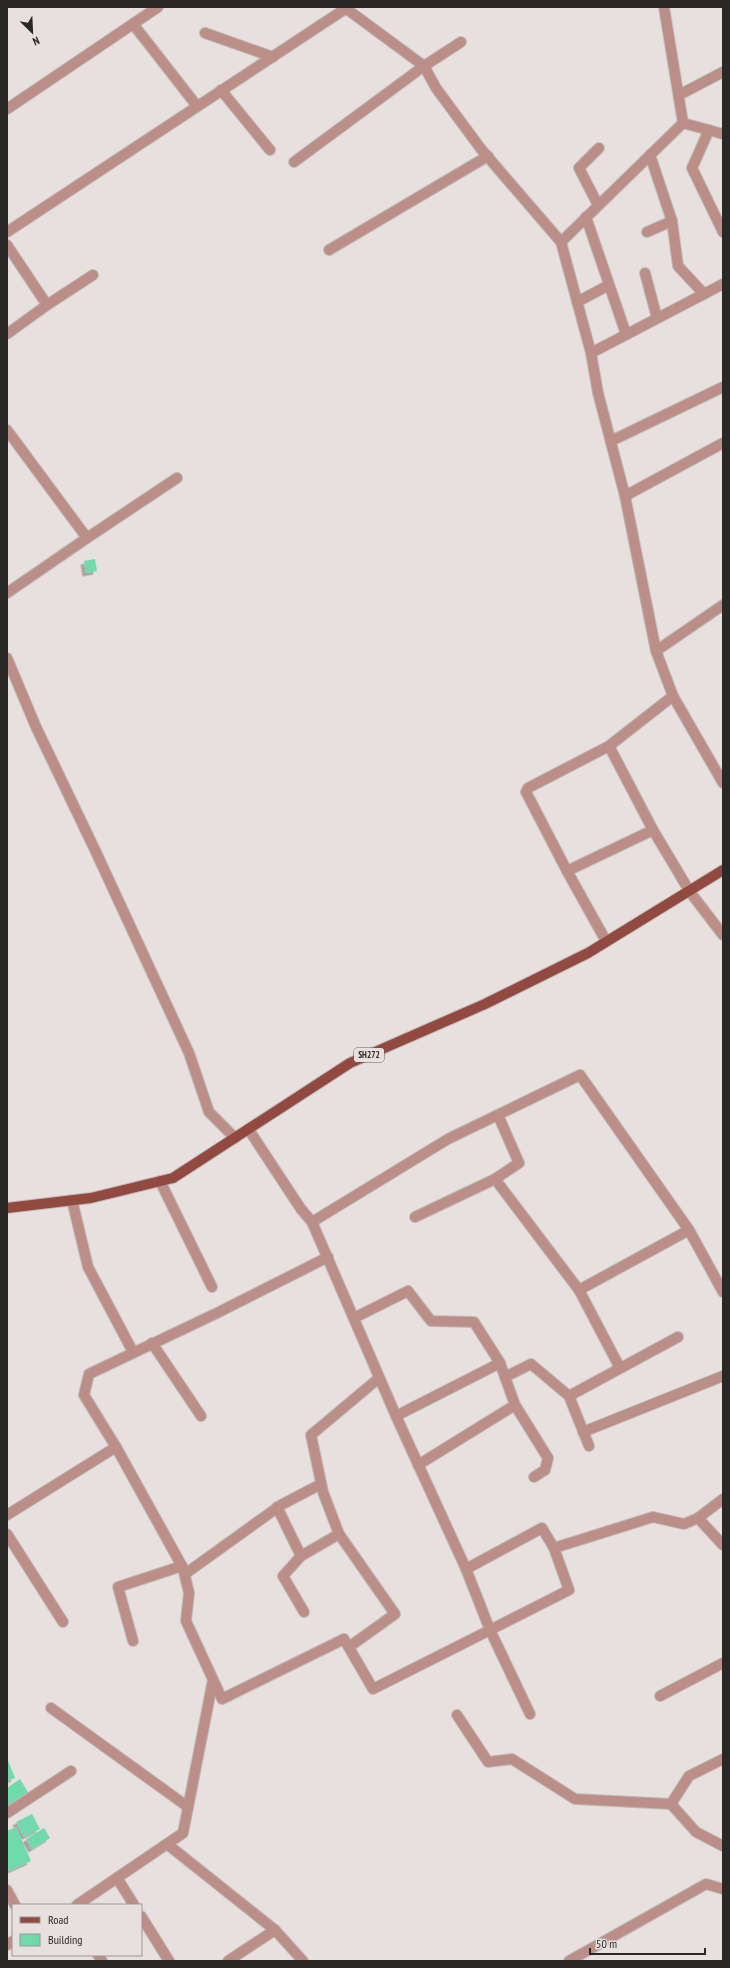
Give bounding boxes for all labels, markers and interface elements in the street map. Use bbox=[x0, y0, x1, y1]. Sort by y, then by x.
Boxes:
north arrow bbox=[12, 12, 52, 52]
text: N bbox=[30, 34, 42, 49]
road number: SH272 bbox=[354, 1048, 384, 1062]
legend bbox=[12, 1904, 142, 1956]
text: Road bbox=[48, 1912, 68, 1927]
scale bar bbox=[590, 1930, 705, 1956]
text: Building bbox=[48, 1932, 83, 1947]
text: 50 m bbox=[596, 1936, 617, 1951]

